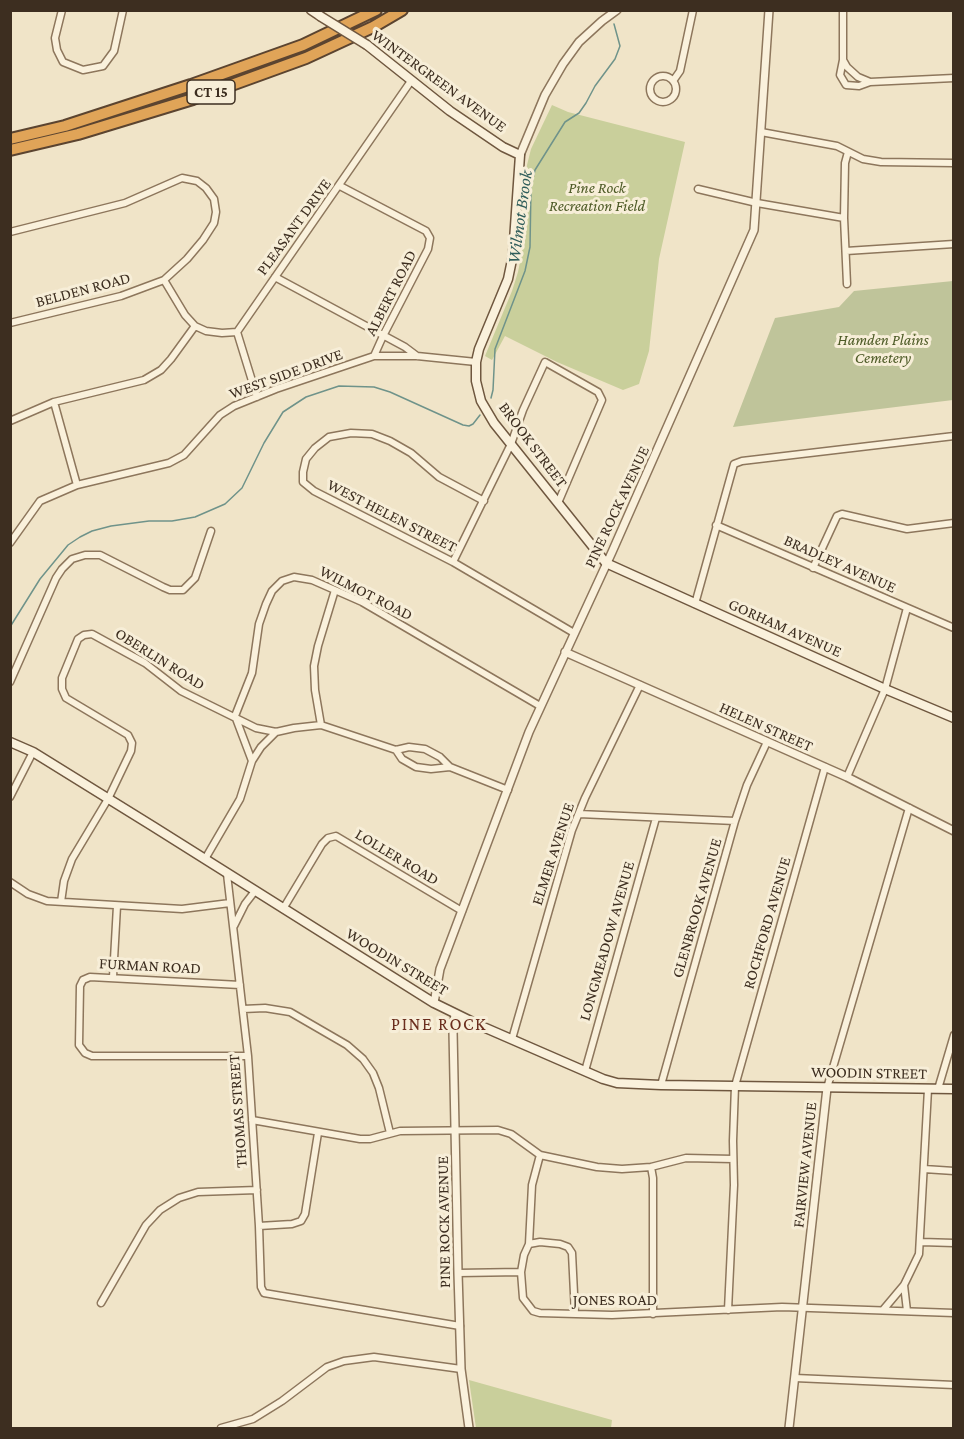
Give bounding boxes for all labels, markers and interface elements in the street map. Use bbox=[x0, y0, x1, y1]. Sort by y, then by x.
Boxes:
street label: WINTERGREEN AVENUE bbox=[368, 26, 510, 136]
road number: CT 15 bbox=[187, 80, 235, 104]
water label: Wilmot Brook bbox=[503, 169, 537, 265]
street label: PLEASANT DRIVE bbox=[253, 175, 335, 279]
park label: Pine Rock Recreation Field bbox=[549, 178, 645, 216]
street label: ALBERT ROAD bbox=[361, 247, 421, 339]
street label: BELDEN ROAD bbox=[33, 268, 133, 312]
park label: Hamden Plains Cemetery bbox=[837, 330, 929, 368]
street label: WEST SIDE DRIVE bbox=[227, 345, 345, 403]
street label: BROOK STREET bbox=[495, 398, 571, 492]
street label: PINE ROCK AVENUE bbox=[580, 443, 654, 571]
street label: WEST HELEN STREET bbox=[324, 475, 460, 557]
street label: BRADLEY AVENUE bbox=[781, 531, 899, 597]
street label: WILMOT ROAD bbox=[316, 561, 416, 625]
street label: GORHAM AVENUE bbox=[725, 594, 845, 662]
street label: OBERLIN ROAD bbox=[111, 624, 209, 694]
street label: HELEN STREET bbox=[716, 698, 816, 756]
street label: ELMER AVENUE bbox=[527, 800, 579, 908]
street label: LOLLER ROAD bbox=[352, 825, 442, 889]
street label: GLENBROOK AVENUE bbox=[668, 836, 726, 980]
street label: ROCHFORD AVENUE bbox=[739, 855, 795, 991]
street label: LONGMEADOW AVENUE bbox=[575, 859, 639, 1023]
street label: WOODIN STREET bbox=[342, 924, 452, 1000]
street label: FURMAN ROAD bbox=[98, 954, 202, 978]
district label: PINE ROCK bbox=[391, 1013, 487, 1035]
street label: THOMAS STREET bbox=[224, 1054, 252, 1168]
street label: WOODIN STREET bbox=[811, 1062, 927, 1084]
street label: FAIRVIEW AVENUE bbox=[789, 1101, 821, 1229]
street label: PINE ROCK AVENUE bbox=[433, 1156, 455, 1288]
street label: JONES ROAD bbox=[573, 1290, 657, 1310]

